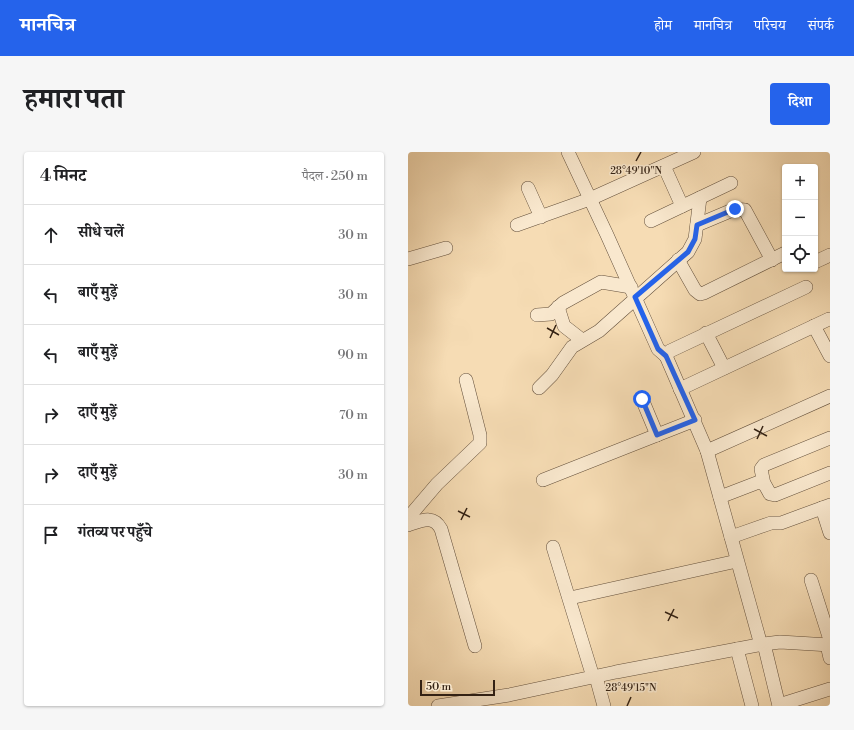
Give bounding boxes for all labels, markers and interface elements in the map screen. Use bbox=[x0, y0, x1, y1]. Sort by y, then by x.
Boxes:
text: मानचित्र bbox=[20, 13, 75, 37]
text: होम bbox=[654, 17, 672, 35]
text: मानचित्र bbox=[694, 17, 732, 35]
text: परिचय bbox=[754, 17, 786, 35]
text: संपर्क bbox=[808, 17, 834, 35]
text: हमारा पता bbox=[24, 82, 124, 117]
button: दिशा bbox=[770, 83, 830, 125]
map controls bbox=[782, 164, 818, 272]
button: + bbox=[782, 164, 818, 200]
text: 4 मिनट bbox=[40, 165, 86, 187]
text: 28°49'10"N bbox=[610, 165, 662, 177]
text: पैदल · 250 m bbox=[302, 168, 368, 184]
route end bbox=[726, 200, 744, 218]
button: − bbox=[782, 200, 818, 236]
text: सीधे चलें bbox=[78, 223, 124, 242]
icon: ahead bbox=[40, 224, 62, 246]
text: 30 m bbox=[338, 227, 368, 243]
button: locate bbox=[782, 236, 818, 272]
text: बाएँ मुड़ें bbox=[78, 283, 118, 302]
icon: left bbox=[40, 284, 62, 306]
text: 30 m bbox=[338, 287, 368, 303]
text: बाएँ मुड़ें bbox=[78, 343, 118, 362]
icon: left bbox=[40, 344, 62, 366]
text: 90 m bbox=[337, 347, 368, 363]
route start bbox=[633, 390, 651, 408]
text: दाएँ मुड़ें bbox=[78, 403, 117, 422]
icon: right bbox=[40, 404, 62, 426]
text: 70 m bbox=[339, 407, 368, 423]
text: दाएँ मुड़ें bbox=[78, 463, 117, 482]
icon: right bbox=[40, 464, 62, 486]
text: 30 m bbox=[338, 467, 368, 483]
text: गंतव्य पर पहुँचे bbox=[78, 523, 152, 542]
icon: arrive bbox=[40, 524, 62, 546]
scale bar bbox=[420, 678, 495, 697]
text: 50 m bbox=[426, 680, 451, 694]
text: 28°49'15"N bbox=[606, 682, 657, 694]

